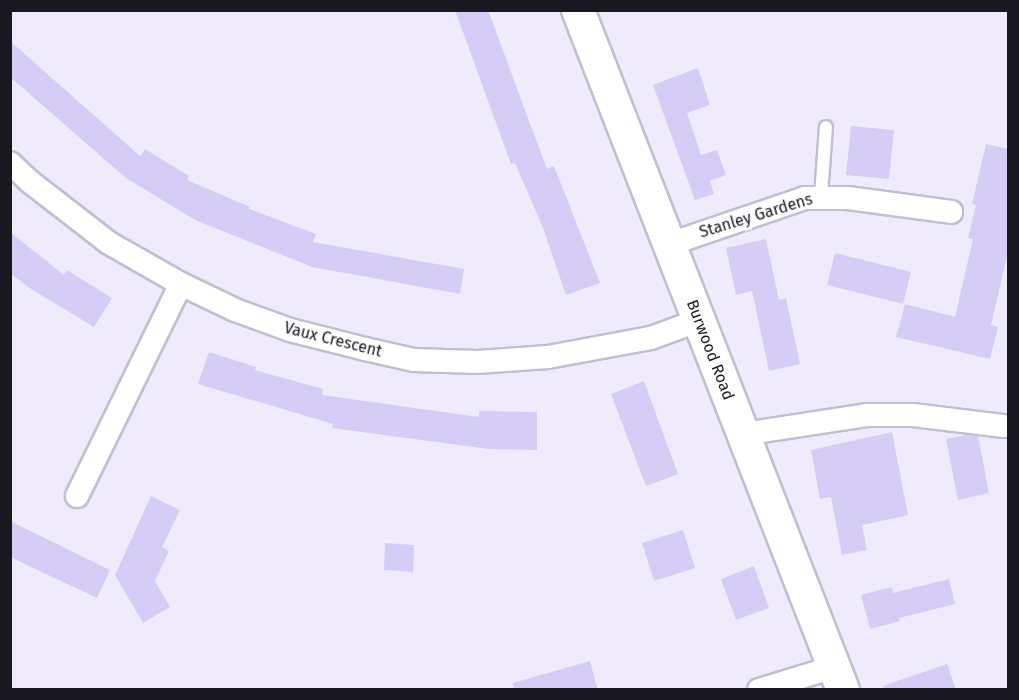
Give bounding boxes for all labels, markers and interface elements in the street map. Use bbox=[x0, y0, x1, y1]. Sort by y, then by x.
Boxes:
street label: Stanley Gardens bbox=[697, 190, 815, 242]
street label: Burwood Road bbox=[682, 297, 738, 403]
street label: Vaux Crescent bbox=[282, 319, 384, 361]

